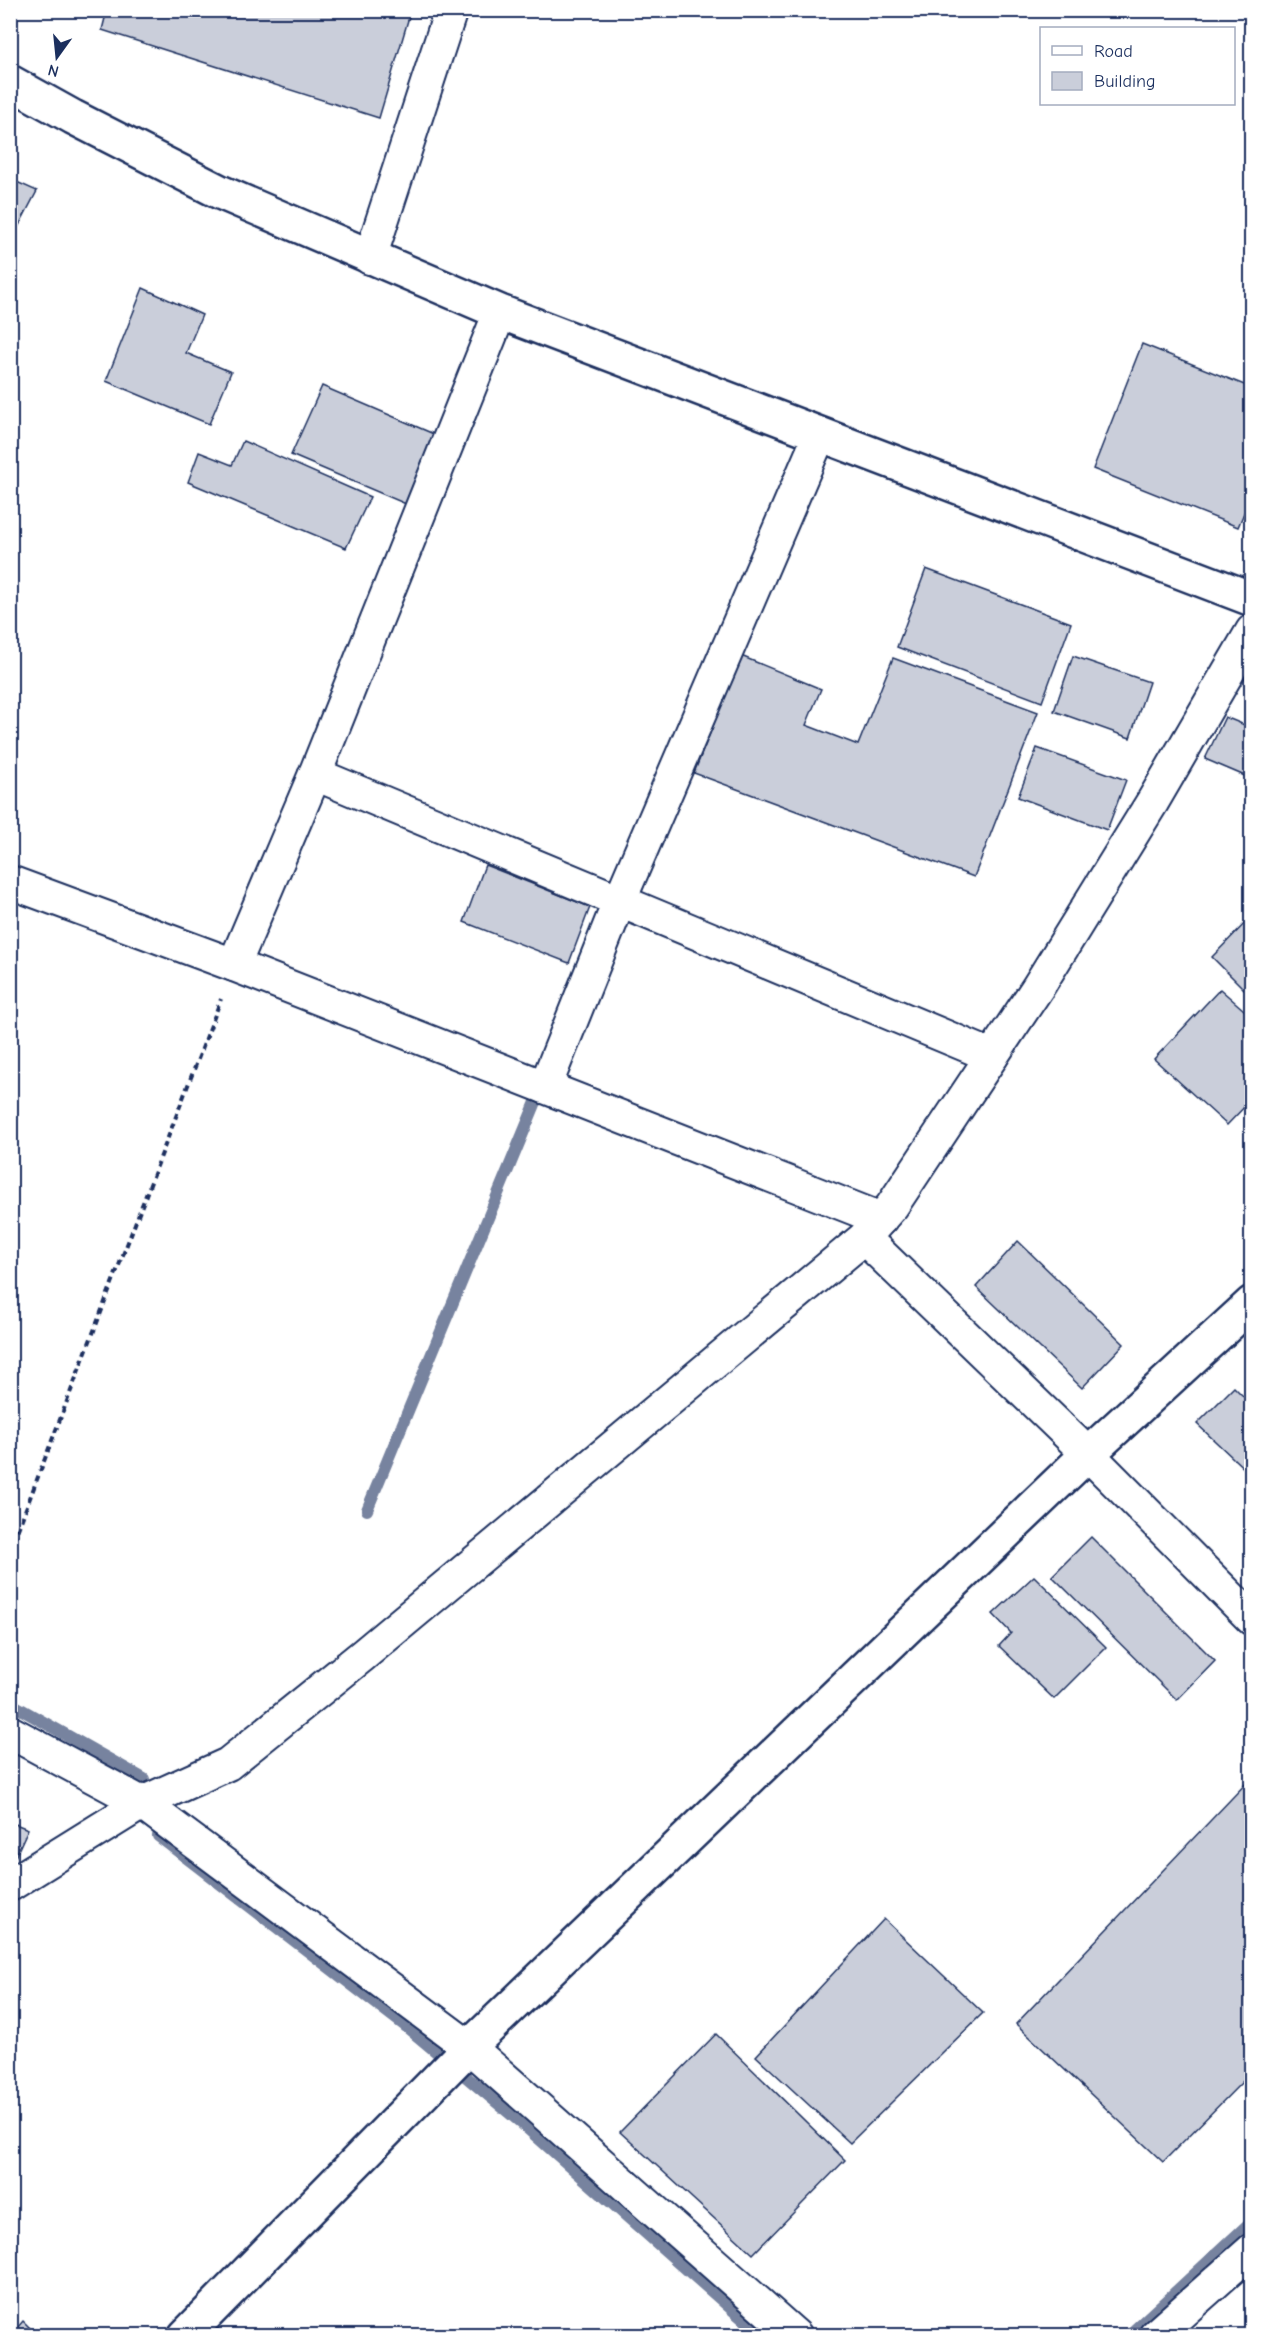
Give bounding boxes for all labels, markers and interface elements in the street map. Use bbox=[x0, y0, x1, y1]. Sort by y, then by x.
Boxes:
north arrow bbox=[27, 27, 87, 87]
legend bbox=[1040, 27, 1235, 105]
text: Road bbox=[1094, 41, 1133, 62]
text: N bbox=[46, 60, 61, 81]
text: Building bbox=[1094, 71, 1156, 92]

